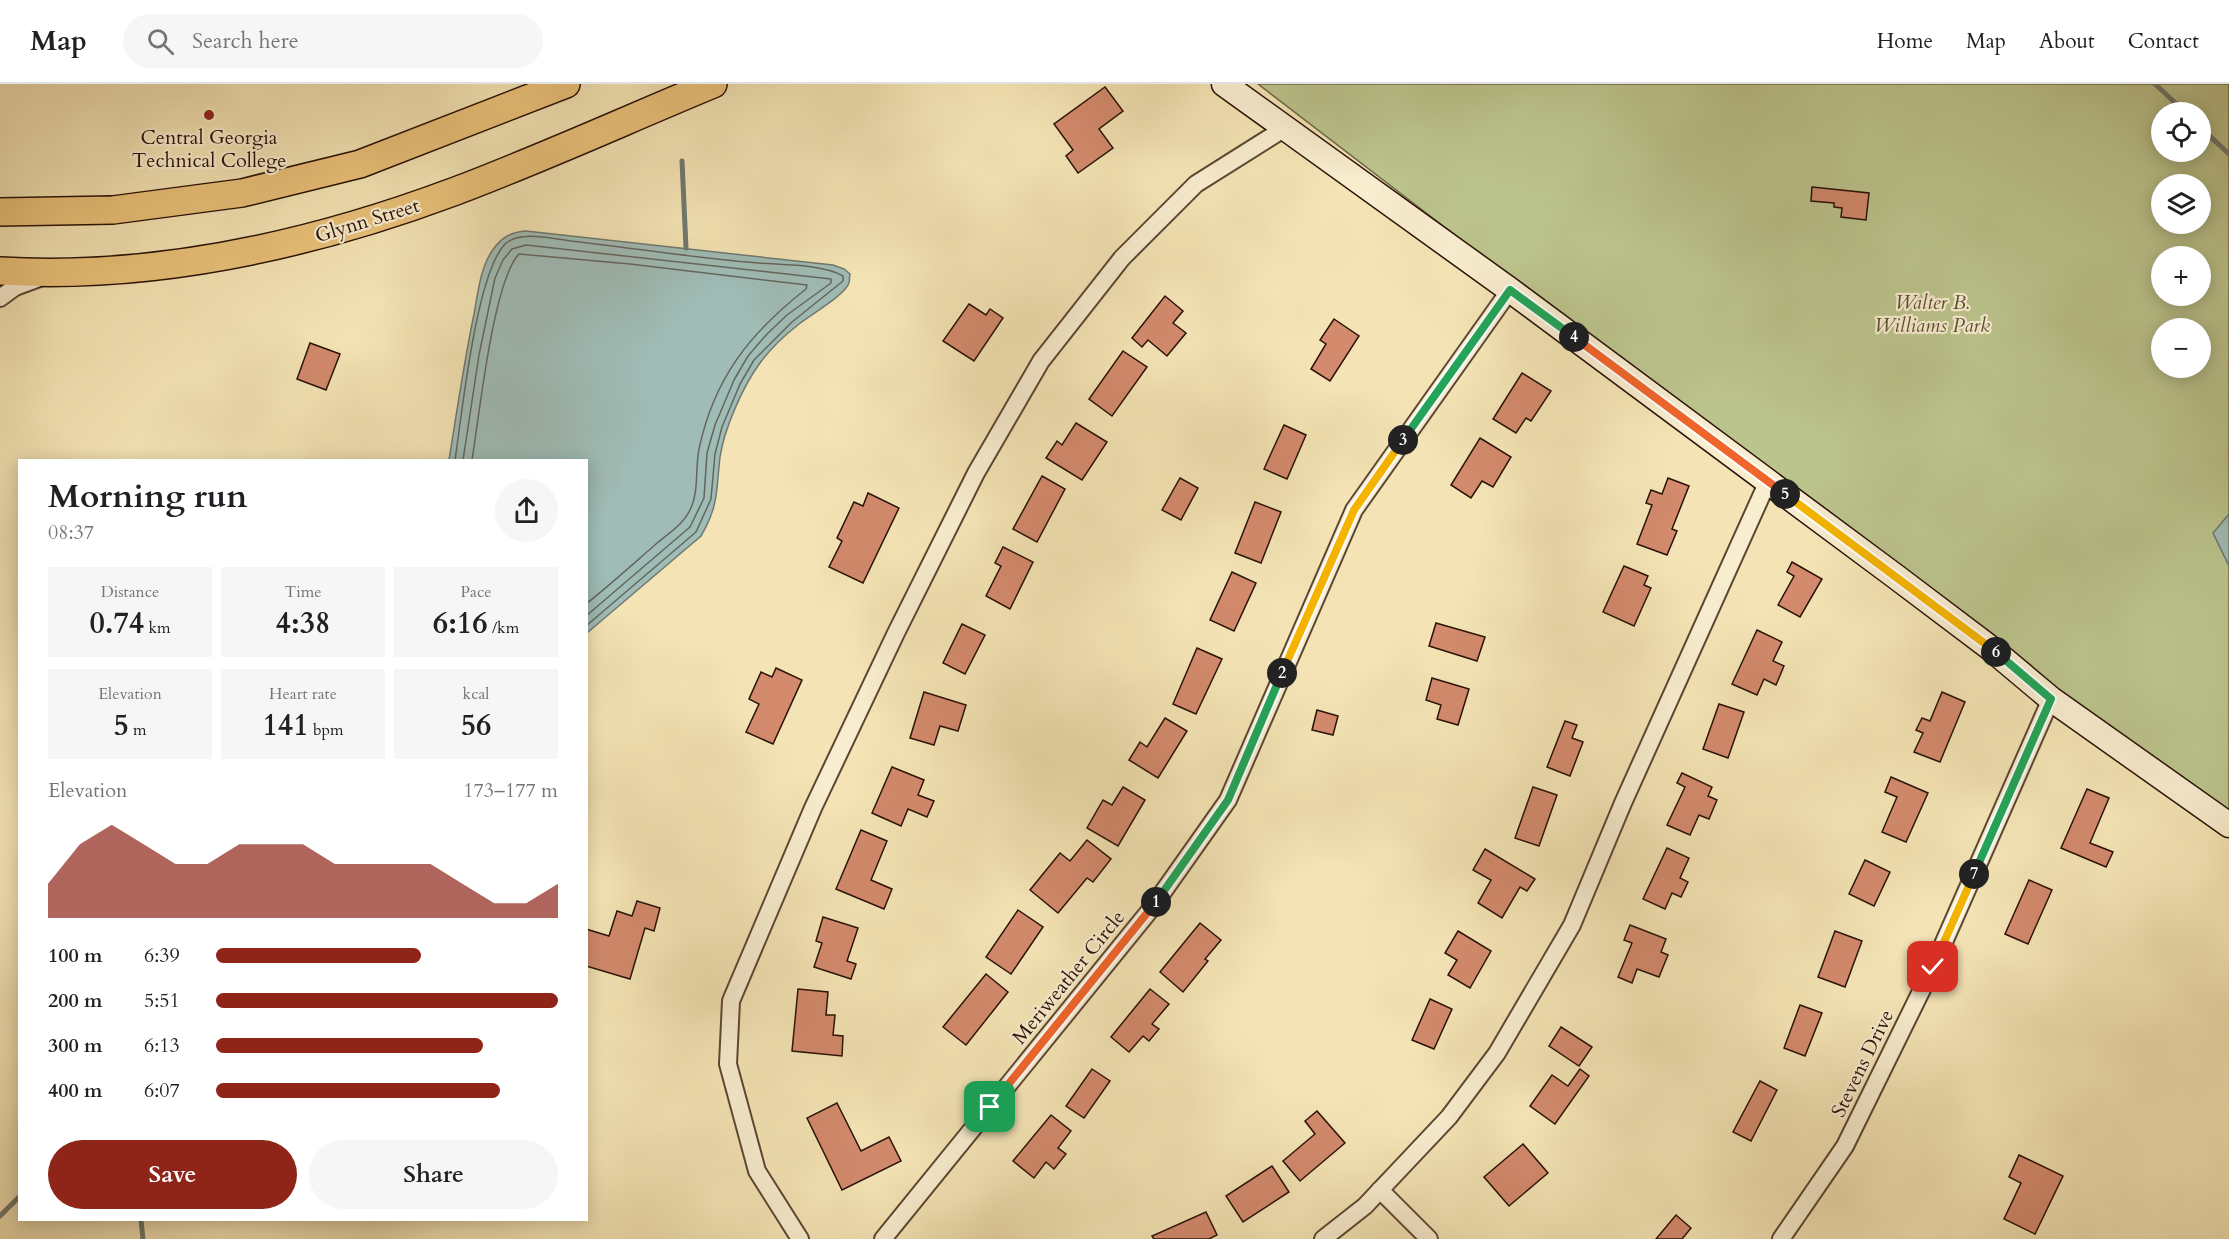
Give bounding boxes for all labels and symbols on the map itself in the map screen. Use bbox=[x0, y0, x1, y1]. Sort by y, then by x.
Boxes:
marker: Central Georgia Technical College bbox=[202, 108, 216, 122]
place label: Central Georgia Technical College bbox=[132, 124, 286, 174]
street label: Glynn Street bbox=[312, 192, 423, 249]
park label: Walter B. Williams Park bbox=[1874, 289, 1990, 339]
pin: 4 bbox=[1559, 322, 1589, 352]
pin: 3 bbox=[1388, 425, 1418, 455]
pin: 5 bbox=[1770, 479, 1800, 509]
pin: 6 bbox=[1981, 637, 2011, 667]
pin: 2 bbox=[1267, 658, 1297, 688]
pin: 7 bbox=[1959, 859, 1989, 889]
pin: 1 bbox=[1141, 887, 1171, 917]
street label: Meriweather Circle bbox=[1006, 905, 1131, 1050]
pin bbox=[1907, 941, 1958, 992]
street label: Stevens Drive bbox=[1825, 1005, 1900, 1121]
pin bbox=[964, 1081, 1015, 1132]

